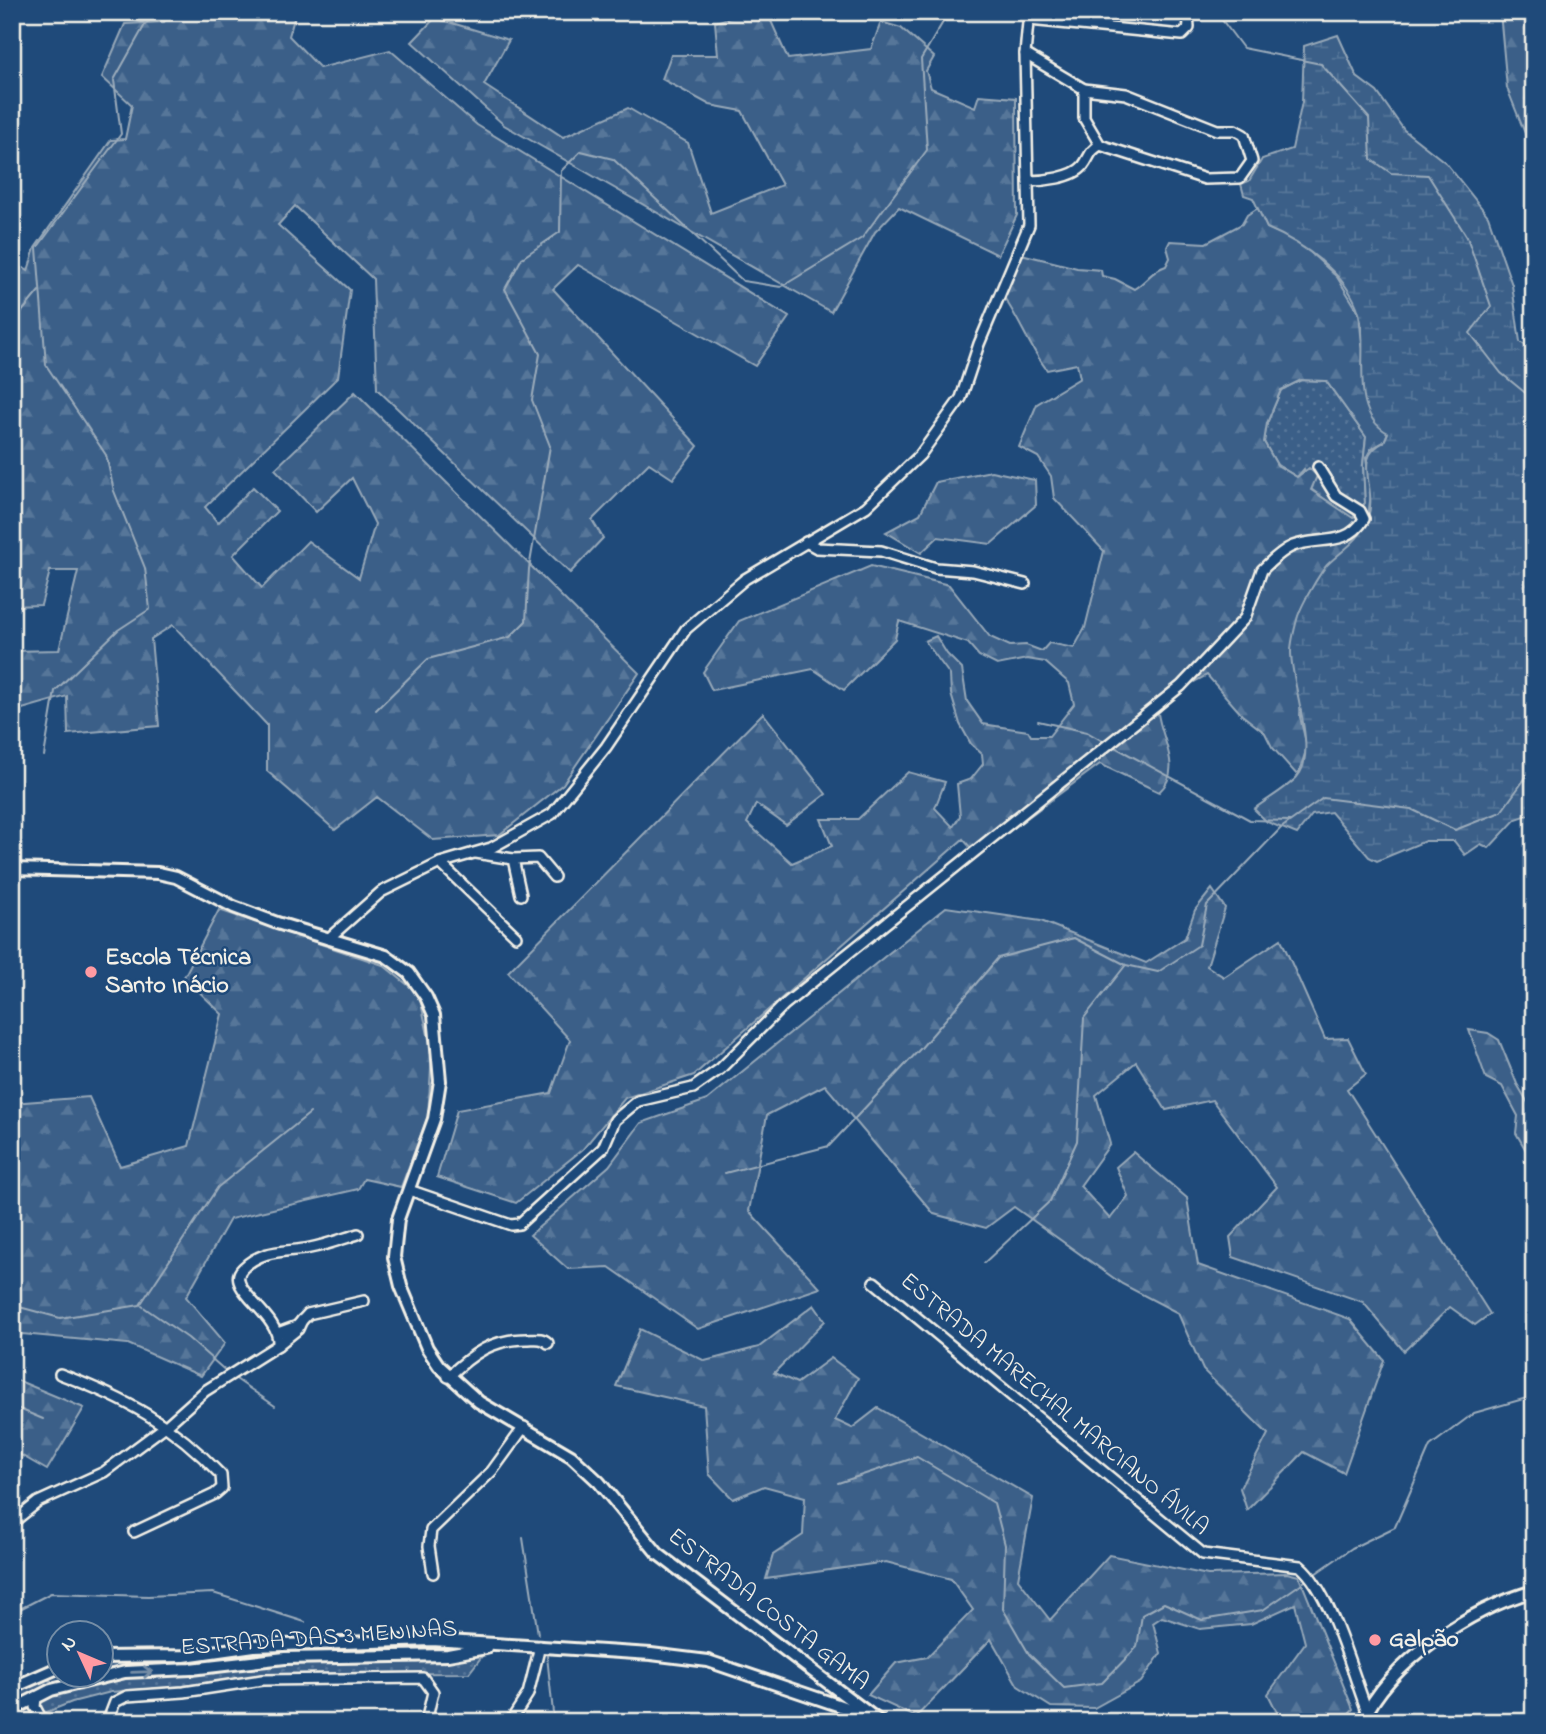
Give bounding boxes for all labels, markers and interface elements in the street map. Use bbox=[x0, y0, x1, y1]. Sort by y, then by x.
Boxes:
place label: Escola Técnica Santo Inácio bbox=[105, 941, 251, 1004]
marker: Escola Técnica Santo Inácio bbox=[83, 964, 99, 980]
street label: ESTRADA MARECHAL MARCIANO ÁVILA bbox=[892, 1265, 1216, 1545]
street label: ESTRADA COSTA GAMA bbox=[660, 1520, 876, 1700]
street label: ESTRADA DAS 3 MENINAS bbox=[179, 1612, 459, 1666]
north arrow bbox=[46, 1618, 116, 1688]
place label: Galpão bbox=[1389, 1623, 1459, 1658]
text: N bbox=[55, 1630, 84, 1658]
marker: Galpão bbox=[1367, 1632, 1383, 1648]
one-way arrow bbox=[130, 1665, 153, 1678]

